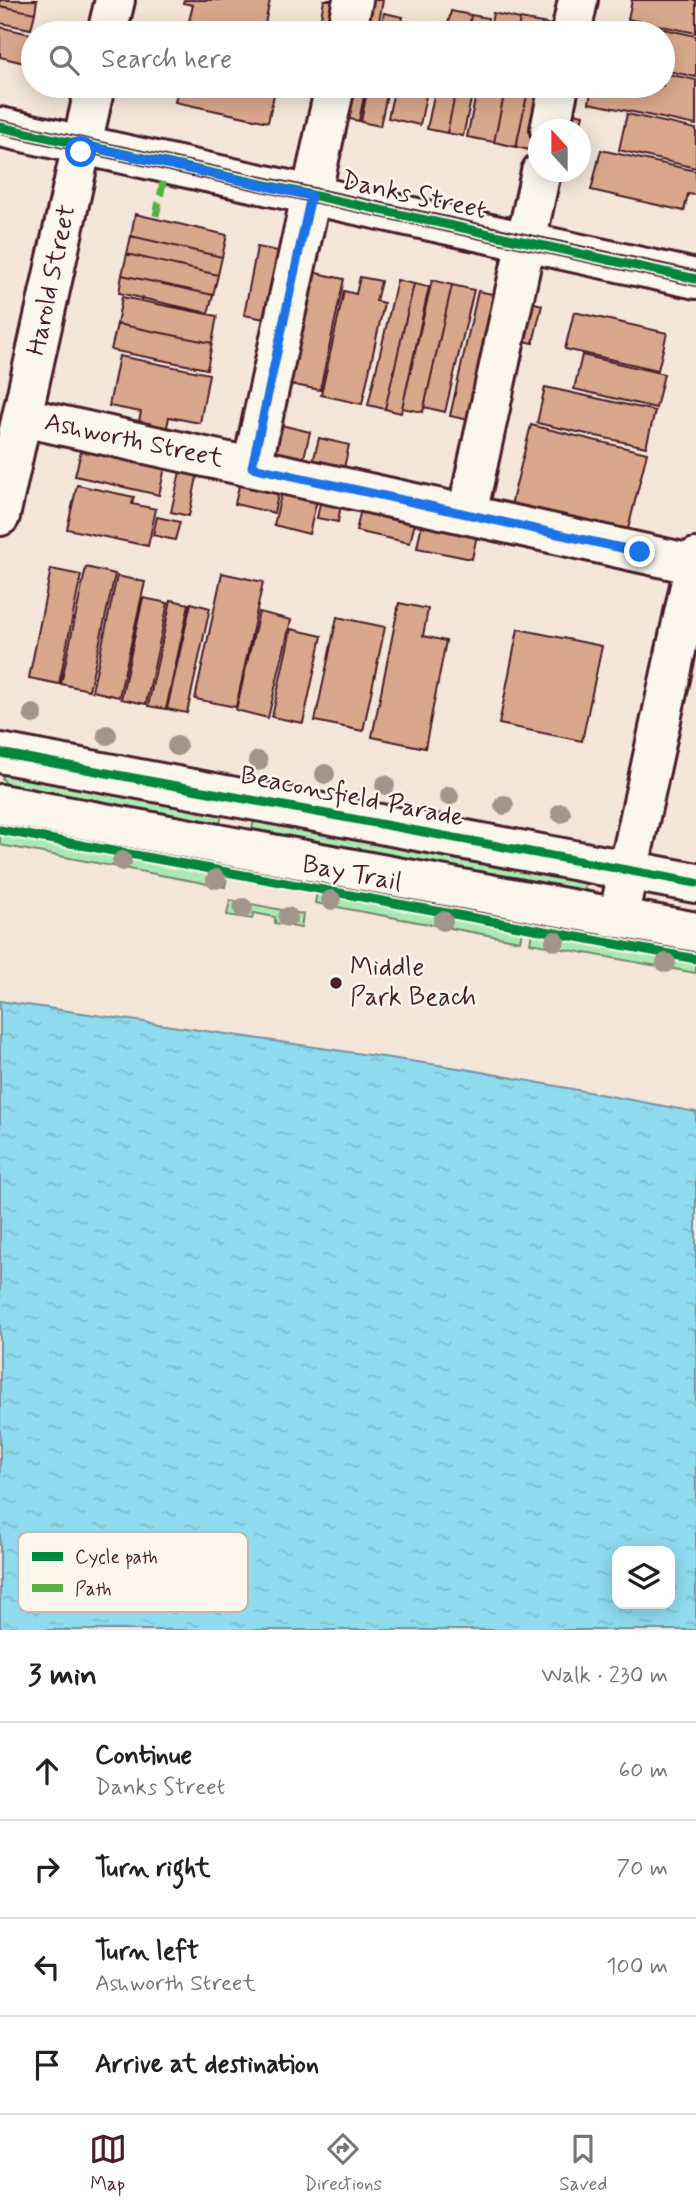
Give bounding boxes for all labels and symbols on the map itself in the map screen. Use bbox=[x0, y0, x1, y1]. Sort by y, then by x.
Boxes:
north arrow bbox=[528, 119, 591, 182]
route start bbox=[65, 136, 96, 167]
street label: Danks Street bbox=[338, 164, 490, 228]
street label: Harold Street bbox=[19, 201, 85, 359]
street label: Ashworth Street bbox=[41, 405, 227, 477]
route end bbox=[624, 536, 655, 567]
street label: Beaconsfield Parade bbox=[237, 759, 467, 835]
street label: Bay Trail bbox=[299, 848, 405, 900]
place label: Middle Park Beach bbox=[350, 951, 476, 1015]
marker: Middle Park Beach bbox=[328, 975, 344, 991]
legend bbox=[18, 1532, 248, 1612]
text: Cycle path bbox=[75, 1545, 158, 1570]
text: Path bbox=[75, 1577, 112, 1602]

